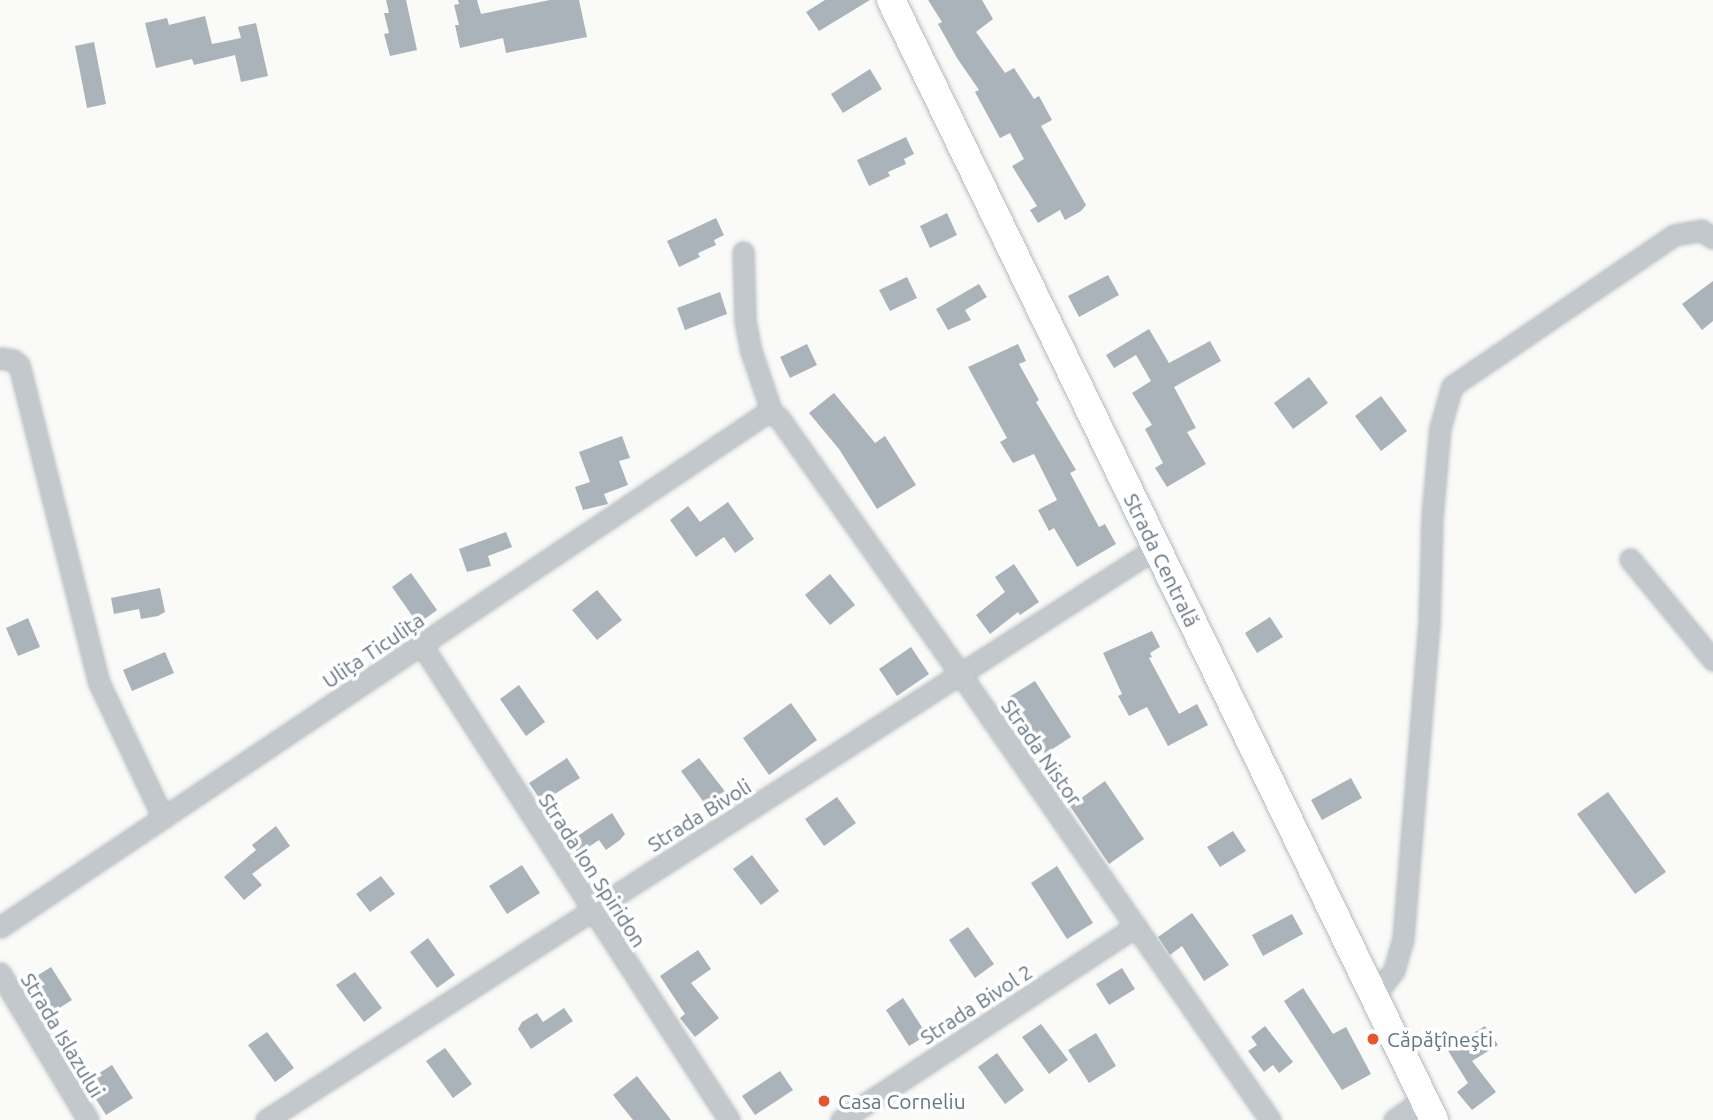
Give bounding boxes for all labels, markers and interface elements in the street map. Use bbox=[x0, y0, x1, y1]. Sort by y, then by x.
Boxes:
street label: Strada Centrală bbox=[1119, 489, 1205, 631]
street label: Ulița Ticulița bbox=[317, 607, 429, 693]
street label: Strada Nistor bbox=[996, 694, 1088, 810]
street label: Strada Bivoli bbox=[643, 773, 755, 857]
street label: Strada Ion Spiridon bbox=[534, 788, 652, 952]
street label: Strada Bivol 2 bbox=[915, 958, 1037, 1050]
street label: Strada Islazului bbox=[16, 968, 110, 1102]
place label: Căpăţîneşti bbox=[1387, 1026, 1493, 1052]
marker: Căpăţîneşti bbox=[1365, 1031, 1381, 1047]
place label: Casa Corneliu bbox=[838, 1088, 966, 1114]
marker: Casa Corneliu bbox=[816, 1093, 832, 1109]

